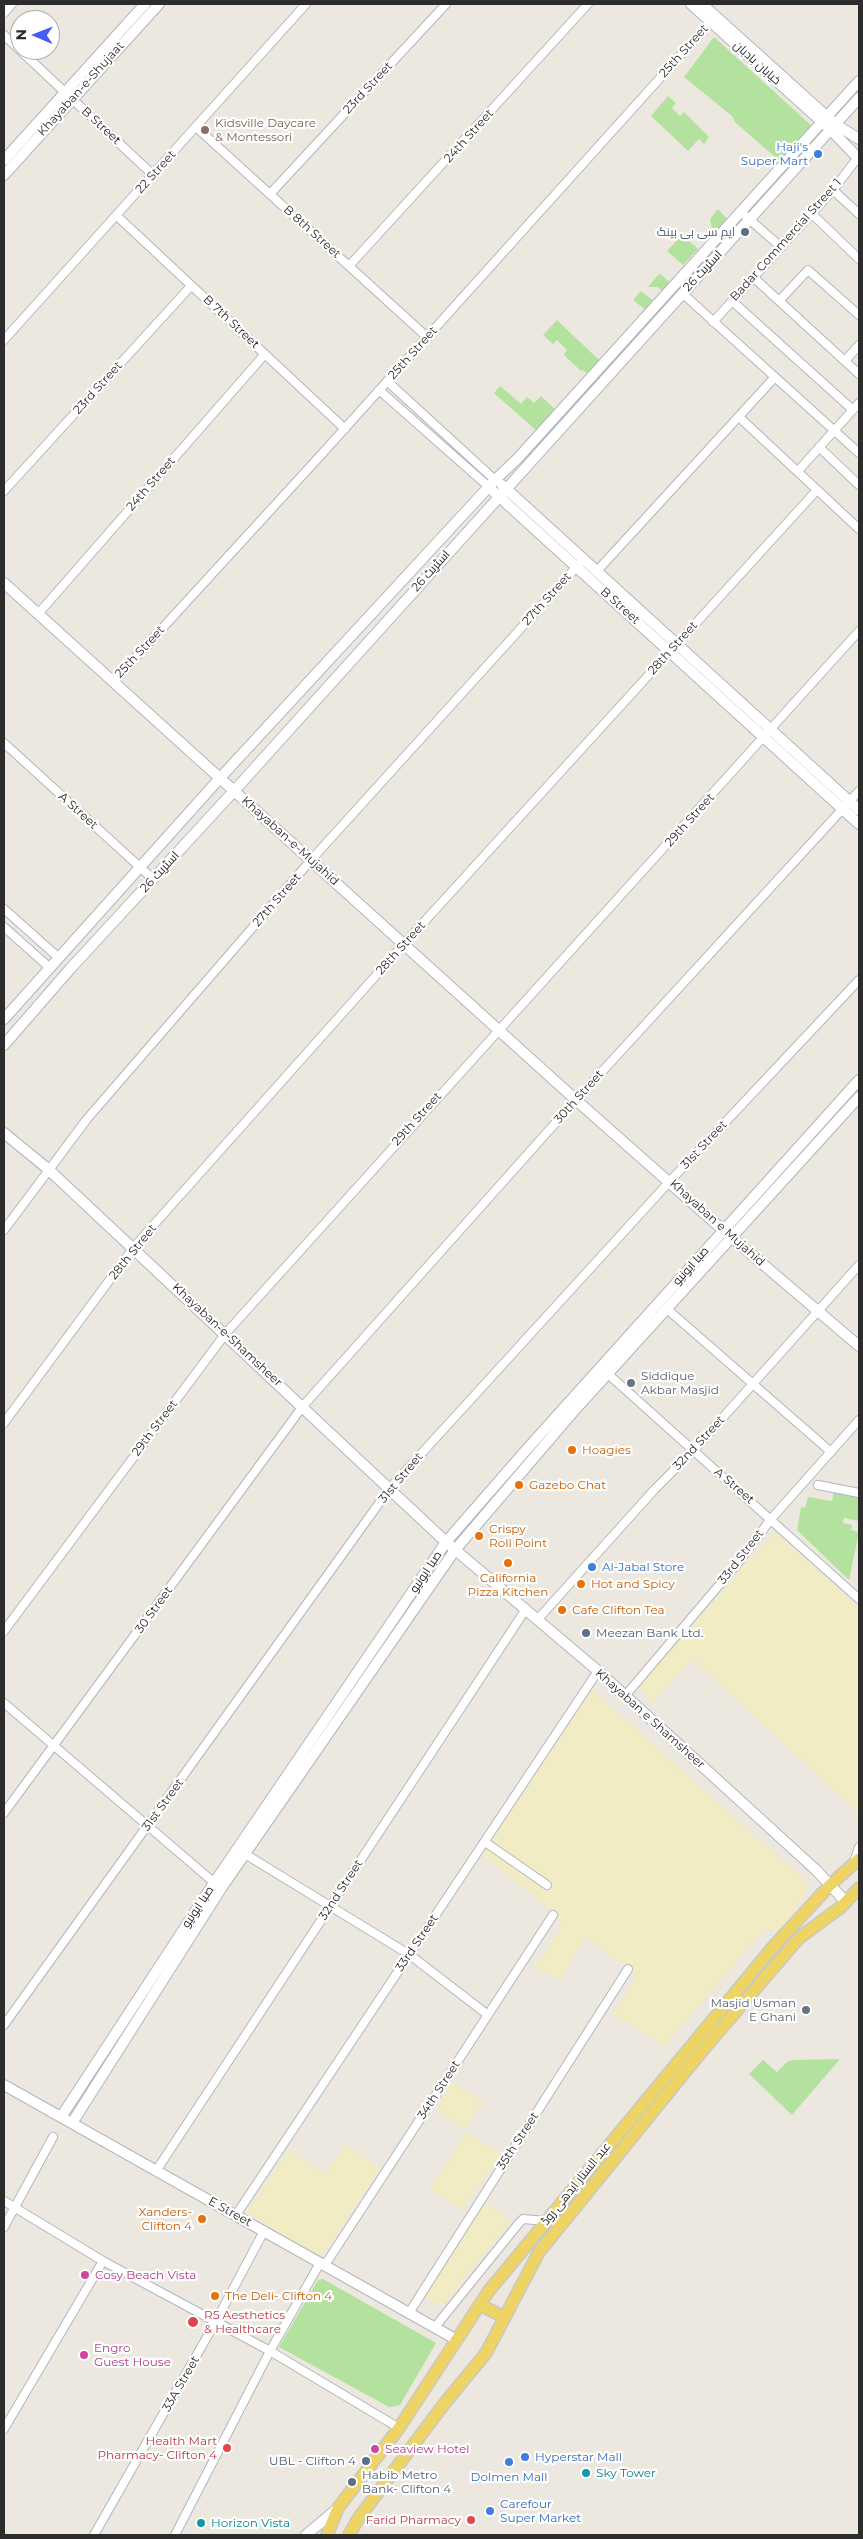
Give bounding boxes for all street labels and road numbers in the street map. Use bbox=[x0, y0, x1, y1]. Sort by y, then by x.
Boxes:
street label: 25th Street bbox=[657, 22, 711, 80]
street label: خیابان بادبان bbox=[730, 38, 784, 88]
street label: Khayaban-e-Shujaat bbox=[35, 39, 127, 139]
street label: 23rd Street bbox=[340, 59, 396, 117]
street label: B Street bbox=[78, 104, 124, 148]
street label: 24th Street bbox=[441, 106, 497, 166]
street label: 22 Street bbox=[133, 147, 179, 197]
street label: Badar Commercial Street 1 bbox=[727, 176, 845, 304]
street label: B 8th Street bbox=[280, 202, 344, 262]
street label: اسٹریٹ 26 bbox=[681, 248, 725, 294]
street label: B 7th Street bbox=[200, 292, 262, 352]
street label: 25th Street bbox=[386, 324, 440, 382]
street label: 23rd Street bbox=[71, 359, 125, 417]
street label: 24th Street bbox=[124, 454, 178, 514]
street label: اسٹریٹ 26 bbox=[409, 547, 453, 595]
street label: 27th Street bbox=[520, 570, 574, 628]
street label: B Street bbox=[597, 584, 643, 628]
street label: 28th Street bbox=[645, 618, 701, 678]
street label: 25th Street bbox=[112, 623, 168, 681]
street label: A Street bbox=[55, 790, 101, 832]
street label: 29th Street bbox=[662, 790, 718, 850]
street label: Khayaban-e-Mujahid bbox=[238, 793, 342, 889]
street label: اسٹریٹ 26 bbox=[138, 849, 182, 895]
street label: 27th Street bbox=[250, 870, 304, 930]
street label: 28th Street bbox=[373, 918, 429, 978]
street label: 30th Street bbox=[551, 1067, 607, 1127]
street label: 29th Street bbox=[389, 1089, 445, 1149]
street label: 31st Street bbox=[678, 1118, 730, 1172]
street label: Khayaban e Mujahid bbox=[666, 1176, 768, 1270]
street label: 28th Street bbox=[106, 1221, 160, 1283]
street label: صبا ایونیو bbox=[670, 1244, 712, 1288]
street label: Khayaban-e-Shamsheer bbox=[169, 1280, 285, 1390]
street label: 29th Street bbox=[129, 1397, 181, 1459]
street label: 32nd Street bbox=[670, 1413, 728, 1473]
street label: 31st Street bbox=[376, 1450, 426, 1506]
street label: A Street bbox=[711, 1465, 757, 1507]
street label: 33rd Street bbox=[715, 1527, 767, 1587]
street label: صبا ایونیو bbox=[407, 1548, 445, 1596]
street label: 30 Street bbox=[132, 1584, 176, 1636]
street label: Khayaban e Shamsheer bbox=[592, 1666, 708, 1772]
street label: 31st Street bbox=[139, 1776, 187, 1834]
street label: 32nd Street bbox=[316, 1857, 366, 1923]
street label: صبا ایونیو bbox=[179, 1883, 217, 1931]
street label: 33rd Street bbox=[393, 1912, 441, 1974]
street label: 34th Street bbox=[415, 2058, 463, 2122]
street label: 35th Street bbox=[494, 2109, 542, 2173]
street label: عبد الستار ایدھی روڈ bbox=[538, 2140, 614, 2228]
street label: E Street bbox=[206, 2194, 254, 2230]
street label: 33A Street bbox=[159, 2354, 203, 2414]

